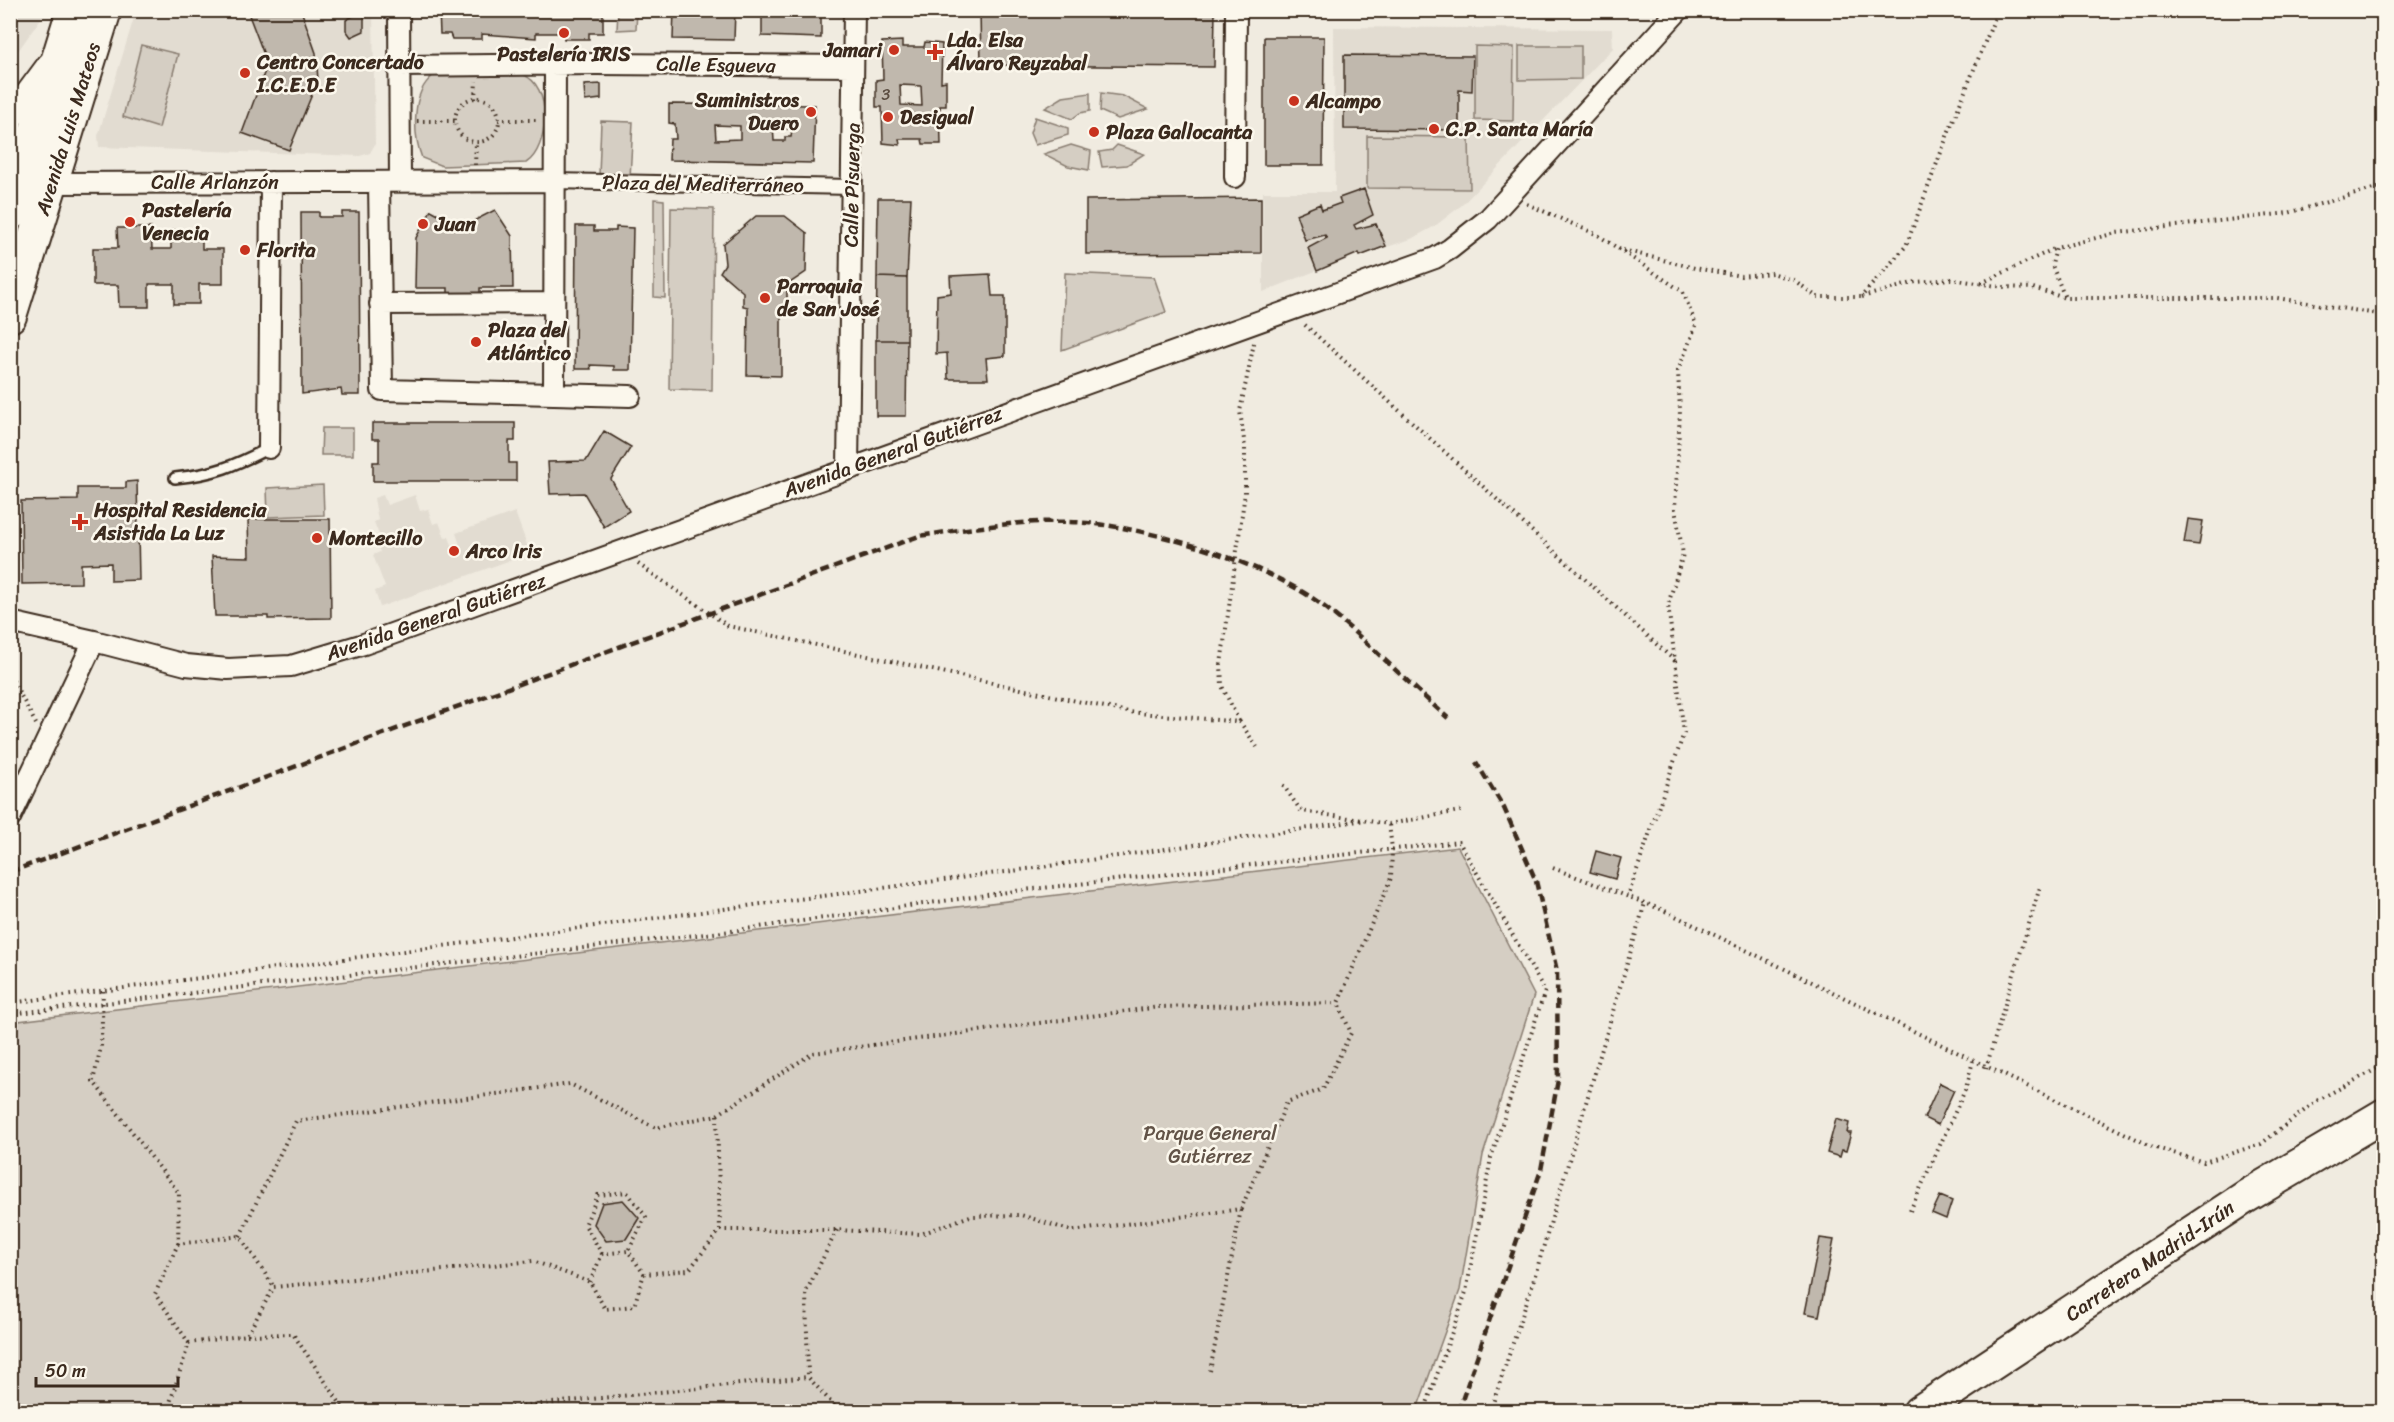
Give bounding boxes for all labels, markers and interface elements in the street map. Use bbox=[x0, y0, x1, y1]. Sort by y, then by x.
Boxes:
place label: Lda. Elsa Álvaro Reyzabal bbox=[946, 23, 1088, 81]
marker: Pastelería IRIS bbox=[557, 26, 571, 40]
place label: Jamari bbox=[822, 33, 883, 68]
street label: Avenida Luis Mateos bbox=[25, 37, 111, 221]
place label: Pastelería IRIS bbox=[497, 37, 631, 72]
marker: Jamari bbox=[887, 43, 901, 57]
place label: Centro Concertado I.C.E.D.E bbox=[256, 45, 424, 103]
marker: Lda. Elsa Álvaro Reyzabal bbox=[928, 45, 942, 59]
street label: Calle Esgueva bbox=[656, 46, 777, 84]
marker: Centro Concertado I.C.E.D.E bbox=[238, 66, 252, 80]
house number: 3 bbox=[882, 80, 891, 109]
place label: Suministros Duero bbox=[694, 83, 800, 141]
place label: Alcampo bbox=[1305, 84, 1382, 119]
marker: Alcampo bbox=[1287, 94, 1301, 108]
place label: Desigual bbox=[900, 100, 975, 135]
marker: Suministros Duero bbox=[804, 105, 818, 119]
marker: Desigual bbox=[881, 110, 895, 124]
place label: C.P. Santa María bbox=[1445, 112, 1593, 147]
place label: Plaza Gallocanta bbox=[1106, 115, 1253, 150]
marker: C.P. Santa María bbox=[1427, 122, 1441, 136]
street label: Calle Pisuerga bbox=[833, 123, 871, 247]
marker: Plaza Gallocanta bbox=[1087, 125, 1101, 139]
street label: Calle Arlanzón bbox=[151, 165, 279, 200]
street label: Plaza del Mediterráneo bbox=[602, 165, 804, 203]
place label: Pastelería Venecia bbox=[142, 193, 232, 251]
place label: Juan bbox=[434, 207, 476, 242]
marker: Pastelería Venecia bbox=[123, 215, 137, 229]
marker: Juan bbox=[416, 217, 430, 231]
place label: Florita bbox=[256, 233, 317, 268]
marker: Florita bbox=[238, 243, 252, 257]
place label: Parroquia de San José bbox=[777, 269, 880, 327]
marker: Parroquia de San José bbox=[758, 291, 772, 305]
place label: Plaza del Atlántico bbox=[487, 313, 572, 371]
marker: Plaza del Atlántico bbox=[469, 335, 483, 349]
street label: Avenida General Gutiérrez bbox=[778, 396, 1008, 508]
place label: Hospital Residencia Asistida La Luz bbox=[93, 493, 267, 551]
marker: Hospital Residencia Asistida La Luz bbox=[71, 513, 89, 531]
place label: Montecillo bbox=[328, 521, 423, 556]
marker: Montecillo bbox=[310, 531, 324, 545]
place label: Arco Iris bbox=[465, 534, 543, 569]
marker: Arco Iris bbox=[447, 544, 461, 558]
street label: Avenida General Gutiérrez bbox=[320, 563, 551, 671]
park label: Parque General Gutiérrez bbox=[1143, 1116, 1278, 1174]
street label: Carretera Madrid-Irún bbox=[2058, 1191, 2242, 1331]
scale bar bbox=[36, 1350, 178, 1388]
text: 50 m bbox=[45, 1355, 86, 1387]

